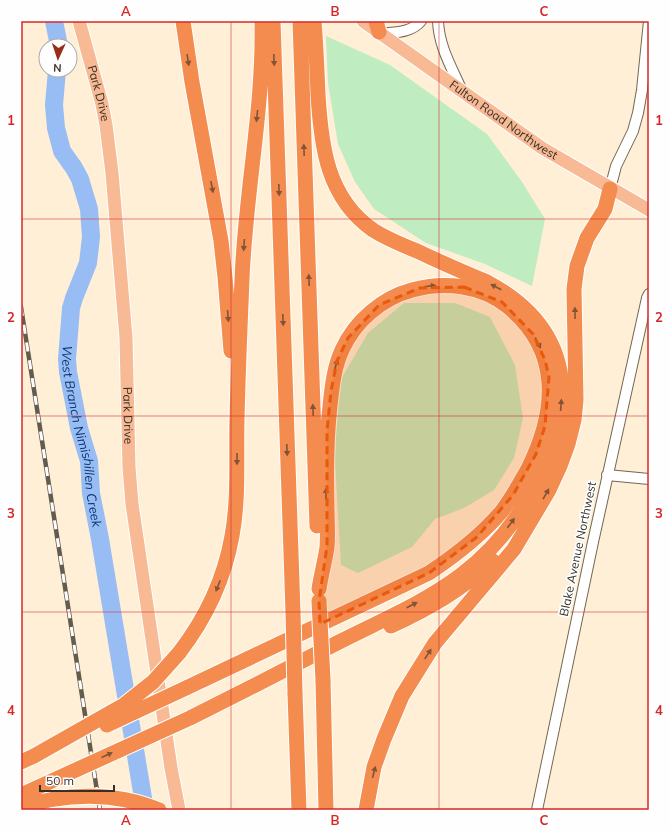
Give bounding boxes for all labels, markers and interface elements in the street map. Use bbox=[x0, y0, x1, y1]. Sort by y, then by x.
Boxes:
text: A bbox=[121, 3, 131, 19]
text: B bbox=[331, 3, 340, 19]
text: C bbox=[540, 3, 549, 19]
north arrow bbox=[38, 38, 78, 78]
one-way arrow bbox=[185, 53, 191, 66]
one-way arrow bbox=[271, 54, 278, 66]
text: N bbox=[53, 61, 62, 75]
street label: Park Drive bbox=[85, 63, 113, 123]
street label: Fulton Road Northwest bbox=[447, 77, 561, 163]
one-way arrow bbox=[254, 110, 260, 122]
text: 1 bbox=[7, 112, 15, 128]
text: 1 bbox=[655, 112, 663, 128]
one-way arrow bbox=[301, 143, 307, 156]
one-way arrow bbox=[209, 181, 215, 194]
one-way arrow bbox=[275, 184, 282, 196]
one-way arrow bbox=[241, 239, 248, 251]
one-way arrow bbox=[305, 274, 312, 286]
one-way arrow bbox=[424, 283, 436, 289]
one-way arrow bbox=[490, 283, 501, 290]
one-way arrow bbox=[572, 306, 578, 319]
text: 2 bbox=[7, 309, 15, 325]
text: 2 bbox=[655, 309, 663, 325]
one-way arrow bbox=[225, 310, 232, 322]
one-way arrow bbox=[280, 314, 286, 327]
one-way arrow bbox=[534, 337, 541, 349]
water label: West Branch Nimishillen Creek bbox=[59, 345, 106, 529]
one-way arrow bbox=[333, 359, 339, 371]
street label: Park Drive bbox=[120, 387, 136, 444]
one-way arrow bbox=[558, 399, 565, 411]
one-way arrow bbox=[310, 403, 316, 416]
one-way arrow bbox=[284, 444, 290, 457]
one-way arrow bbox=[234, 453, 240, 466]
street label: Blake Avenue Northwest bbox=[556, 480, 599, 618]
one-way arrow bbox=[323, 488, 330, 500]
one-way arrow bbox=[543, 488, 550, 500]
text: 3 bbox=[7, 505, 15, 521]
text: 3 bbox=[655, 505, 663, 521]
one-way arrow bbox=[507, 518, 515, 529]
one-way arrow bbox=[214, 581, 220, 593]
one-way arrow bbox=[406, 601, 417, 608]
one-way arrow bbox=[424, 649, 432, 660]
text: 4 bbox=[7, 702, 15, 718]
text: 4 bbox=[655, 702, 663, 718]
one-way arrow bbox=[102, 752, 114, 758]
one-way arrow bbox=[371, 766, 377, 778]
scale bar bbox=[40, 767, 114, 793]
text: 50 m bbox=[46, 773, 74, 788]
text: A bbox=[121, 812, 131, 828]
text: B bbox=[331, 812, 340, 828]
text: C bbox=[540, 812, 549, 828]

